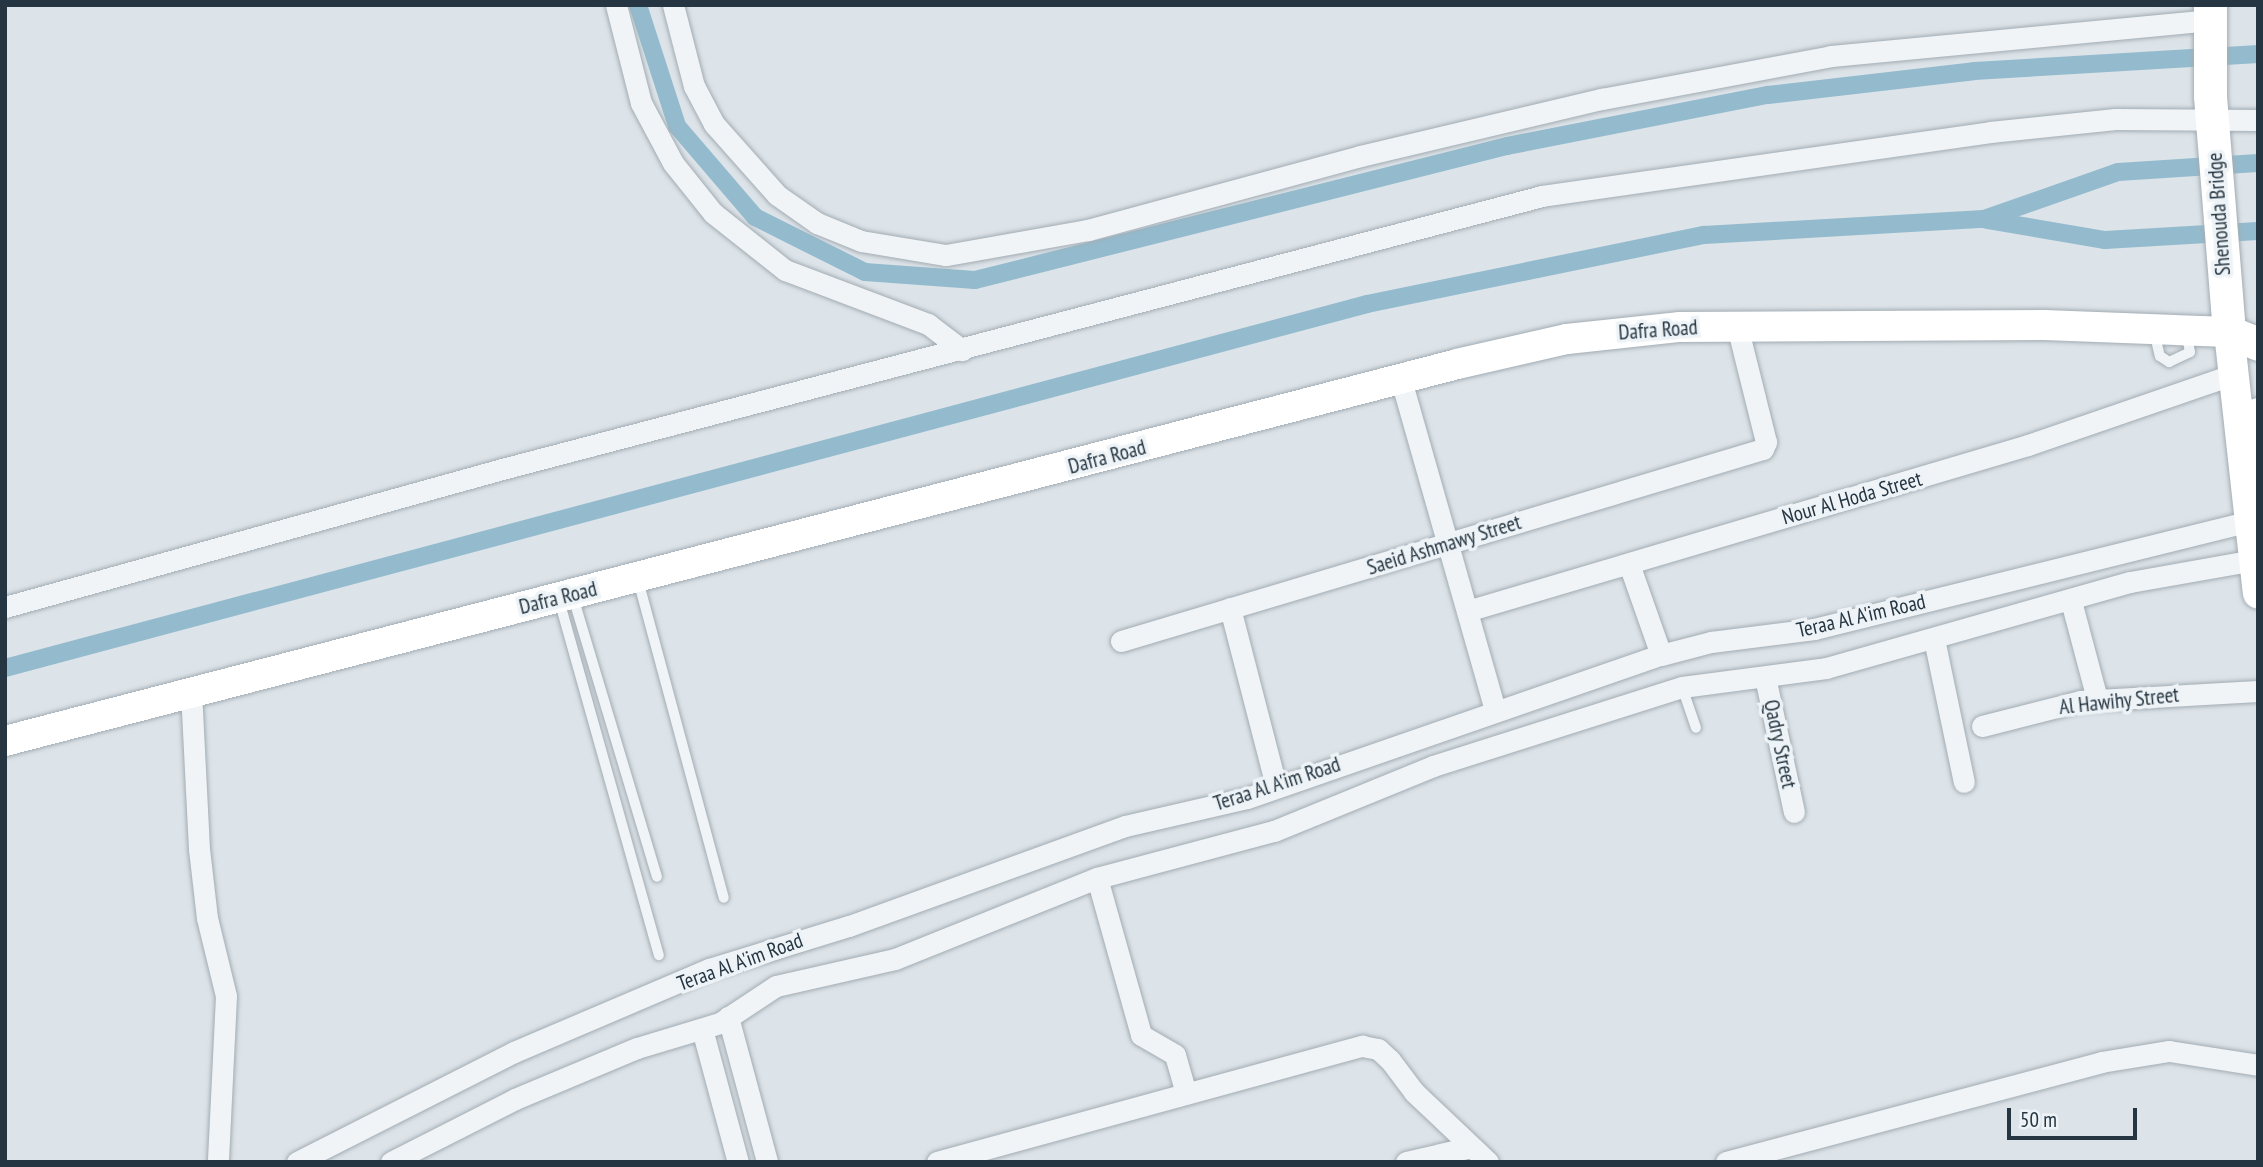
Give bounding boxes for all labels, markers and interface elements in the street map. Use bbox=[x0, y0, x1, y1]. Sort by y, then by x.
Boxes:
street label: Shenouda Bridge bbox=[2202, 152, 2236, 276]
street label: Dafra Road bbox=[1618, 315, 1698, 345]
street label: Dafra Road bbox=[1065, 435, 1149, 479]
street label: Nour Al Hoda Street bbox=[1779, 466, 1925, 530]
street label: Saeid Ashmawy Street bbox=[1363, 509, 1525, 581]
street label: Dafra Road bbox=[517, 576, 599, 620]
street label: Teraa Al A'im Road bbox=[1793, 589, 1929, 643]
street label: Al Hawihy Street bbox=[2058, 682, 2180, 720]
street label: Qadry Street bbox=[1758, 697, 1802, 791]
street label: Teraa Al A'im Road bbox=[1210, 751, 1344, 817]
street label: Teraa Al A'im Road bbox=[673, 927, 807, 997]
scale bar bbox=[2011, 1094, 2140, 1138]
text: 50 m bbox=[2020, 1106, 2057, 1133]

